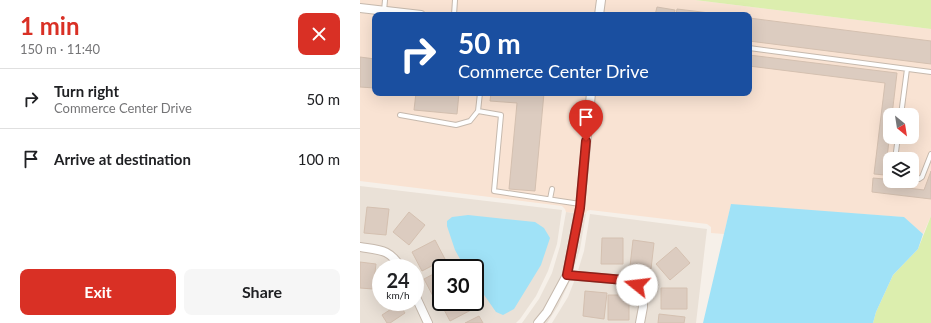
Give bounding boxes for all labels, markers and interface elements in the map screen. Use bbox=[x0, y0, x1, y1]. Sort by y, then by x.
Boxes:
text: 1 min bbox=[20, 11, 80, 40]
button: close bbox=[298, 13, 340, 55]
text: 50 m bbox=[458, 26, 521, 60]
icon: right bbox=[392, 28, 444, 80]
text: 150 m · 11:40 bbox=[20, 41, 100, 57]
text: Commerce Center Drive bbox=[458, 60, 649, 82]
text: Turn right bbox=[54, 82, 119, 100]
icon: right bbox=[20, 88, 42, 110]
text: 50 m bbox=[306, 90, 340, 108]
text: Commerce Center Drive bbox=[54, 100, 192, 116]
pin bbox=[569, 100, 603, 141]
icon: arrive bbox=[575, 106, 597, 128]
north arrow bbox=[883, 108, 919, 144]
map controls bbox=[883, 108, 919, 188]
icon: arrive bbox=[20, 148, 42, 170]
text: Arrive at destination bbox=[54, 150, 191, 168]
text: 100 m bbox=[298, 150, 340, 168]
button: layers bbox=[883, 152, 919, 188]
speed limit sign: 30 bbox=[432, 259, 484, 311]
position arrow bbox=[616, 264, 658, 306]
text: 24 bbox=[386, 268, 410, 292]
button: Exit bbox=[20, 269, 176, 315]
button: Share bbox=[184, 269, 340, 315]
text: km/h bbox=[386, 289, 410, 301]

